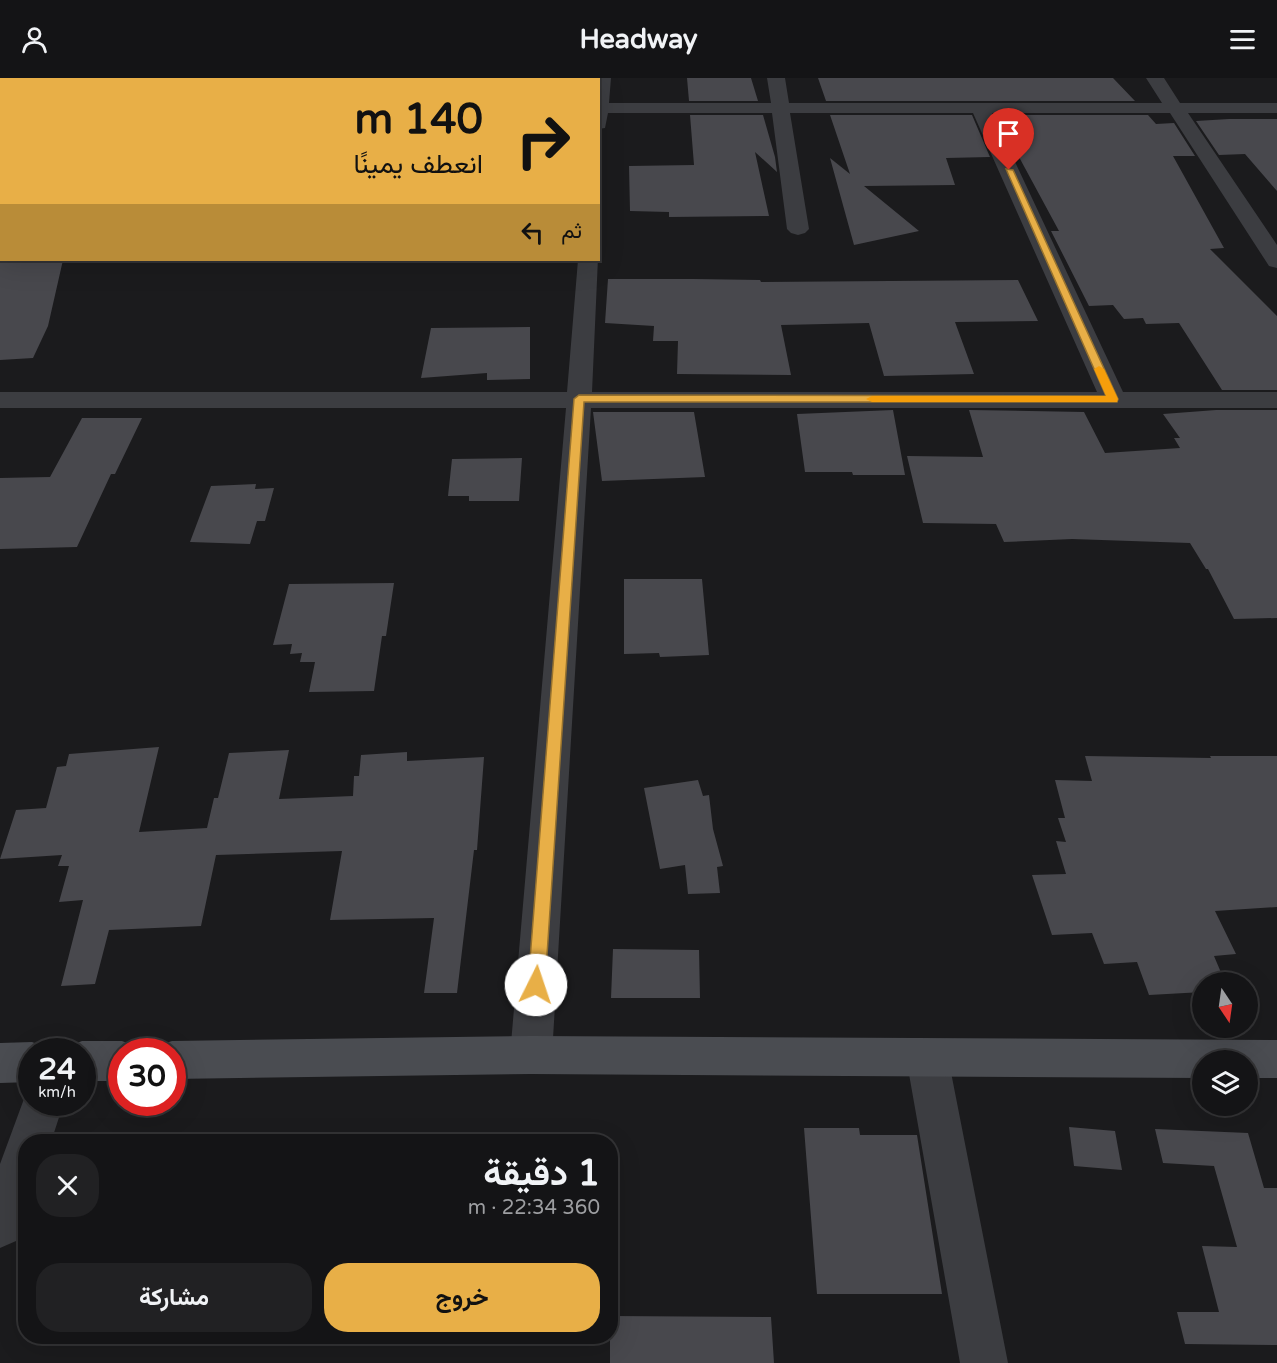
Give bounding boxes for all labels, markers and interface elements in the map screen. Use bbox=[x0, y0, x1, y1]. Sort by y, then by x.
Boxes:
icon: person bbox=[18, 23, 51, 56]
text: Headway bbox=[579, 23, 698, 56]
icon: menu bbox=[1226, 23, 1259, 56]
text: 140 m bbox=[354, 94, 483, 145]
icon: right bbox=[504, 102, 582, 180]
pin bbox=[983, 108, 1034, 170]
icon: arrive bbox=[992, 117, 1025, 150]
text: انعطف يمينًا bbox=[353, 148, 483, 181]
icon: left bbox=[516, 216, 549, 249]
text: ثم bbox=[561, 218, 582, 244]
position arrow bbox=[504, 953, 568, 1017]
north arrow bbox=[1192, 972, 1258, 1038]
map controls bbox=[1192, 972, 1258, 1116]
speed limit sign: 30 bbox=[108, 1038, 186, 1116]
button: layers bbox=[1192, 1050, 1258, 1116]
text: 24 bbox=[38, 1051, 76, 1088]
text: km/h bbox=[38, 1083, 76, 1101]
text: 1 دقيقة bbox=[483, 1152, 600, 1195]
button: close bbox=[36, 1154, 99, 1217]
text: 360 m · 22:34 bbox=[468, 1196, 600, 1220]
button: مشاركة bbox=[36, 1263, 312, 1332]
button: خروج bbox=[324, 1263, 600, 1332]

